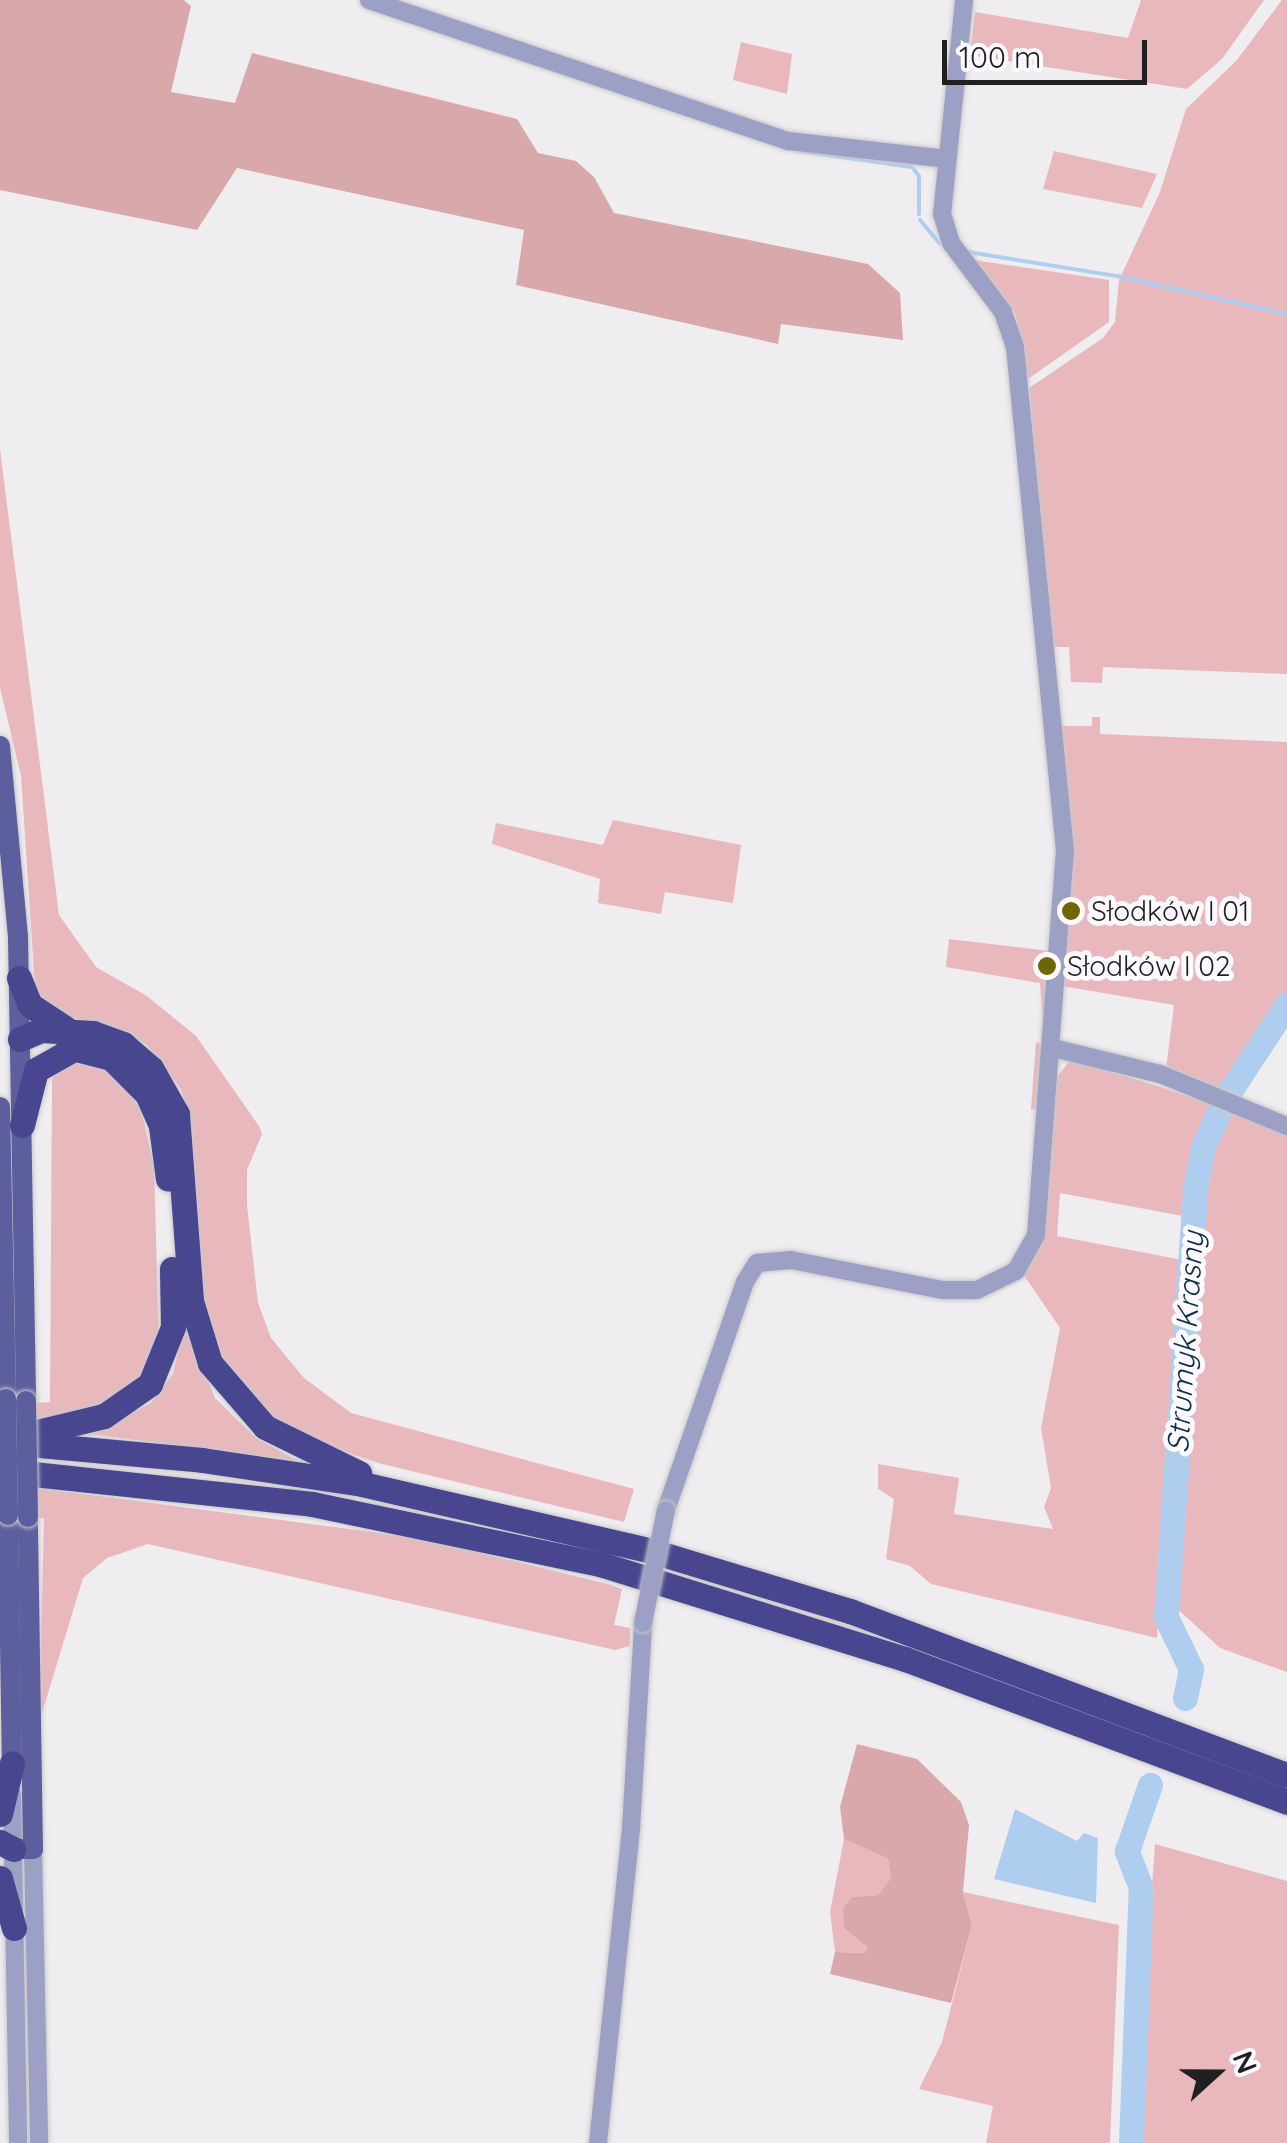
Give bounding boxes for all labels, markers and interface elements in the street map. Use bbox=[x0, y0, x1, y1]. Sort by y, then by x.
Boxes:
scale bar bbox=[947, 20, 1152, 82]
text: 100 m bbox=[959, 38, 1041, 76]
place label: Słodków I 01 bbox=[1091, 894, 1249, 928]
marker: Słodków I 01 bbox=[1060, 900, 1082, 922]
place label: Słodków I 02 bbox=[1067, 949, 1230, 983]
marker: Słodków I 02 bbox=[1036, 955, 1058, 977]
water label: Strumyk Krasny bbox=[1159, 1230, 1211, 1454]
north arrow bbox=[1167, 2023, 1267, 2123]
text: N bbox=[1225, 2046, 1266, 2078]

